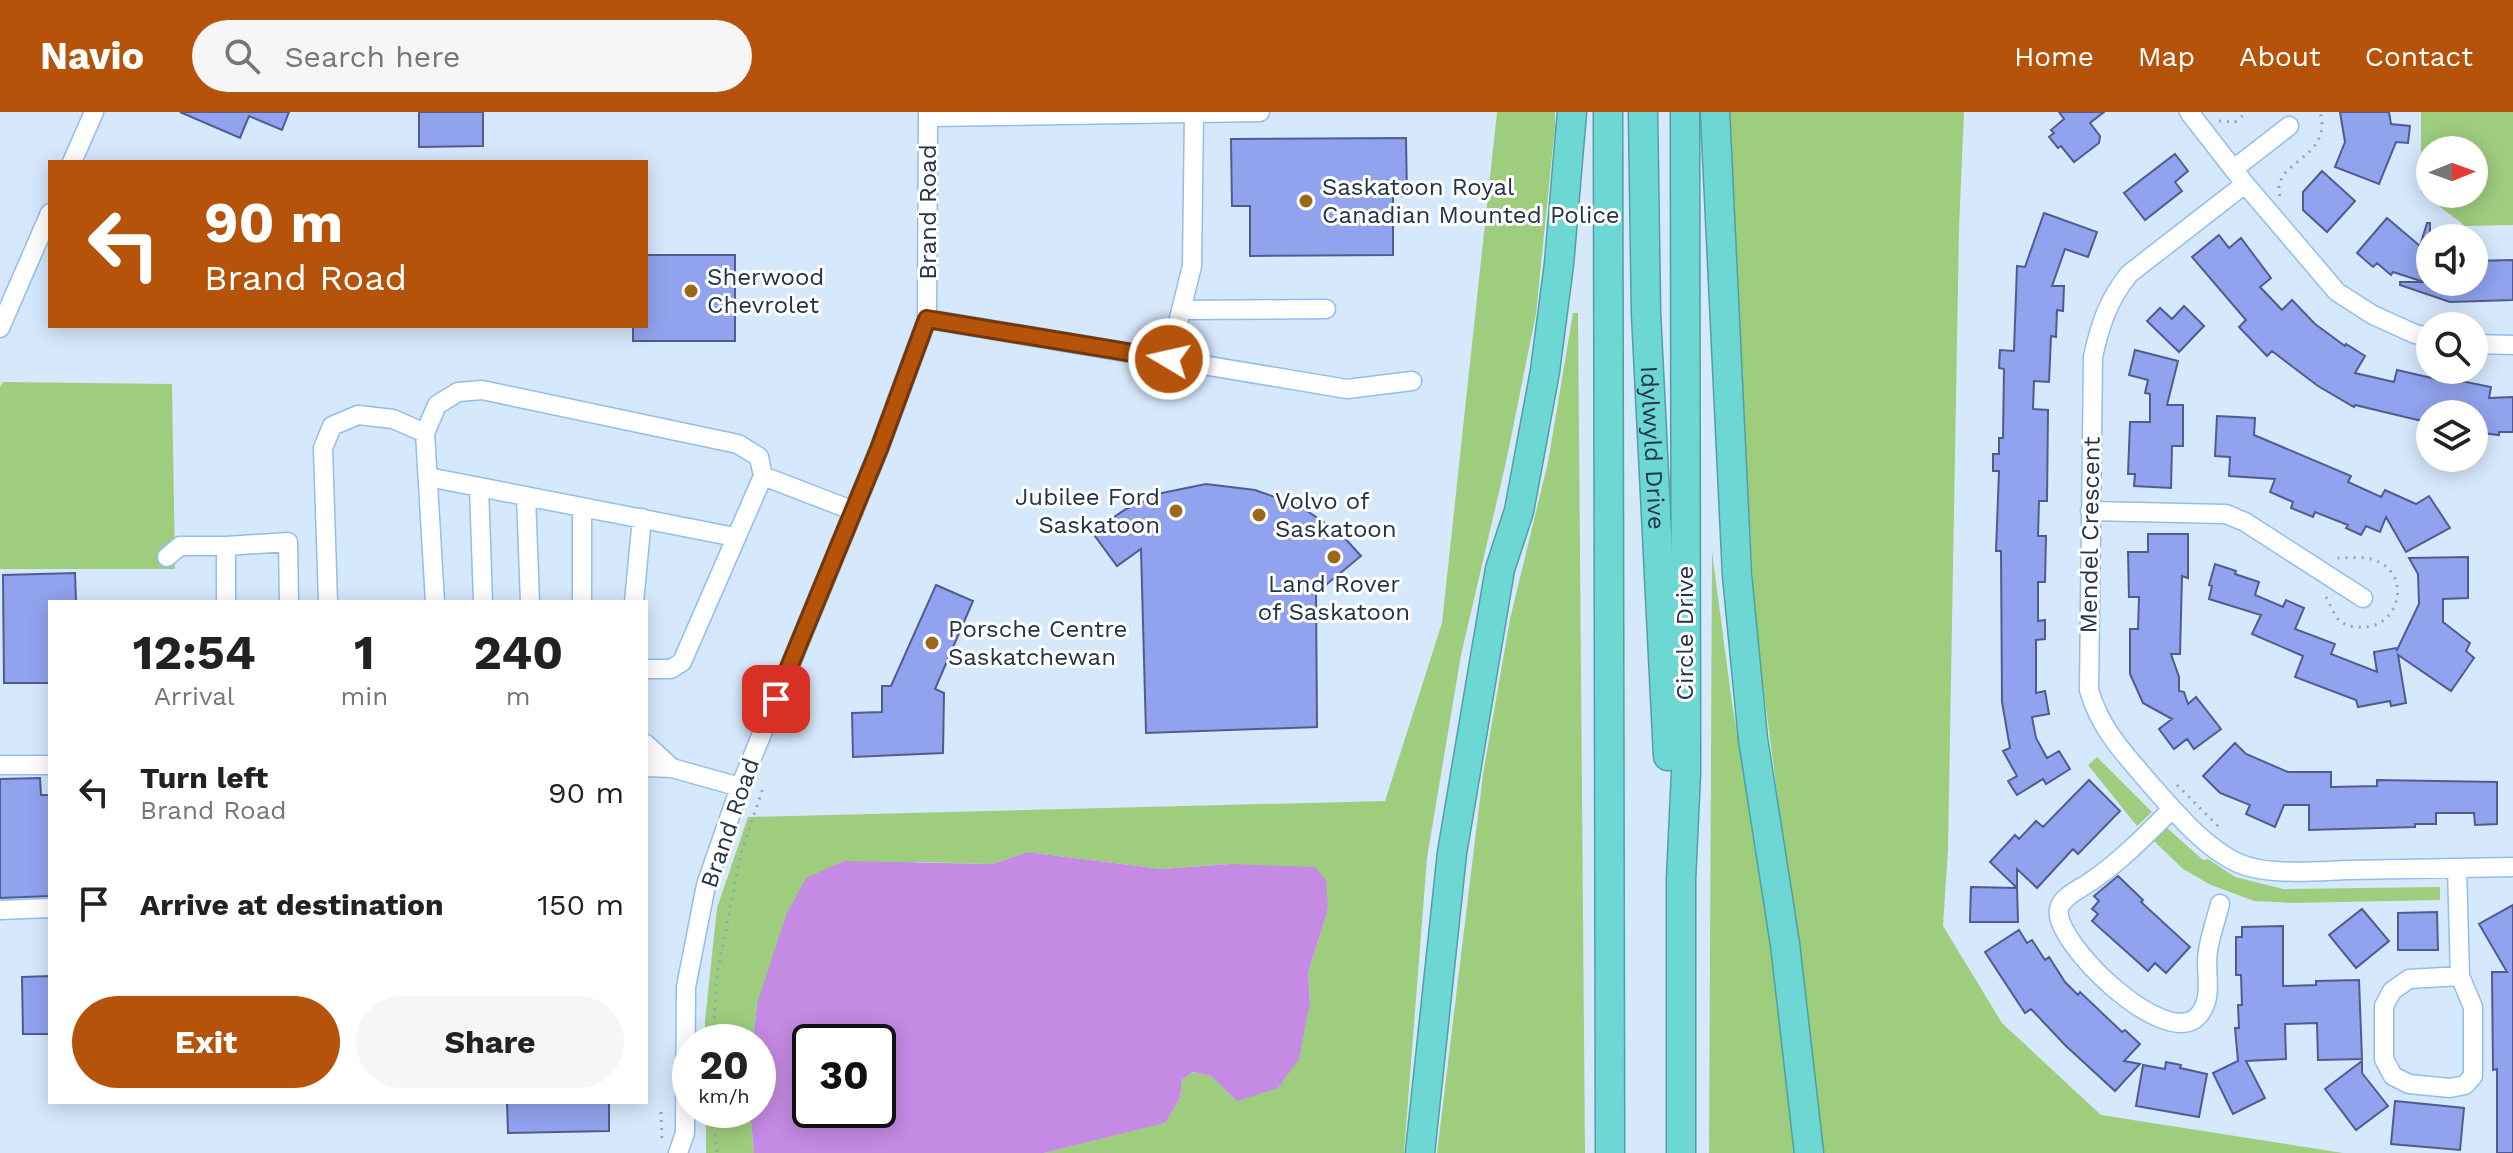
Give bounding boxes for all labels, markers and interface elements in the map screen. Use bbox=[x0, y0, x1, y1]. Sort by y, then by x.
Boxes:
search box bbox=[192, 20, 752, 92]
text: Navio bbox=[40, 34, 144, 78]
icon: search bbox=[220, 34, 264, 78]
text: Search here bbox=[284, 39, 460, 74]
text: Home bbox=[2014, 40, 2094, 73]
text: Map bbox=[2138, 40, 2195, 73]
text: About bbox=[2239, 40, 2321, 73]
text: Contact bbox=[2365, 40, 2473, 73]
north arrow bbox=[2416, 136, 2488, 208]
map controls bbox=[2416, 136, 2488, 472]
street label: Brand Road bbox=[914, 144, 942, 280]
place label: Saskatoon Royal Canadian Mounted Police bbox=[1322, 173, 1620, 229]
text: 90 m bbox=[204, 190, 343, 256]
icon: left bbox=[72, 192, 176, 296]
marker: Saskatoon Royal Canadian Mounted Police bbox=[1297, 192, 1315, 210]
button: sound bbox=[2416, 224, 2488, 296]
text: Brand Road bbox=[204, 257, 407, 299]
place label: Sherwood Chevrolet bbox=[707, 263, 824, 319]
marker: Sherwood Chevrolet bbox=[682, 282, 700, 300]
button: search bbox=[2416, 312, 2488, 384]
position arrow bbox=[1127, 317, 1211, 401]
street label: Idylwyld Drive bbox=[1635, 365, 1671, 530]
button: layers bbox=[2416, 400, 2488, 472]
street label: Mendel Crescent bbox=[2074, 436, 2106, 634]
place label: Jubilee Ford Saskatoon bbox=[1015, 483, 1160, 539]
place label: Volvo of Saskatoon bbox=[1275, 487, 1397, 543]
marker: Jubilee Ford Saskatoon bbox=[1167, 502, 1185, 520]
marker: Volvo of Saskatoon bbox=[1250, 506, 1268, 524]
marker: Land Rover of Saskatoon bbox=[1325, 548, 1343, 566]
street label: Circle Drive bbox=[1671, 566, 1699, 700]
place label: Land Rover of Saskatoon bbox=[1258, 570, 1410, 626]
place label: Porsche Centre Saskatchewan bbox=[948, 615, 1127, 671]
text: 12:54 bbox=[133, 624, 256, 681]
text: 1 bbox=[354, 624, 375, 681]
text: 240 bbox=[473, 624, 563, 681]
marker: Porsche Centre Saskatchewan bbox=[923, 634, 941, 652]
pin bbox=[742, 665, 810, 733]
icon: arrive bbox=[754, 677, 798, 721]
text: Arrival bbox=[154, 681, 235, 711]
text: min bbox=[341, 681, 388, 711]
text: m bbox=[506, 681, 531, 711]
street label: Brand Road bbox=[695, 754, 765, 892]
text: Turn left bbox=[140, 760, 268, 795]
icon: left bbox=[72, 770, 116, 814]
text: 90 m bbox=[548, 775, 624, 810]
text: Brand Road bbox=[140, 795, 287, 825]
icon: arrive bbox=[72, 882, 116, 926]
text: Arrive at destination bbox=[140, 887, 444, 922]
text: 150 m bbox=[537, 887, 624, 922]
button: Exit bbox=[72, 996, 340, 1088]
button: Share bbox=[356, 996, 624, 1088]
speed limit sign: 30 bbox=[792, 1024, 896, 1128]
text: 20 bbox=[699, 1042, 749, 1089]
text: km/h bbox=[698, 1084, 750, 1108]

